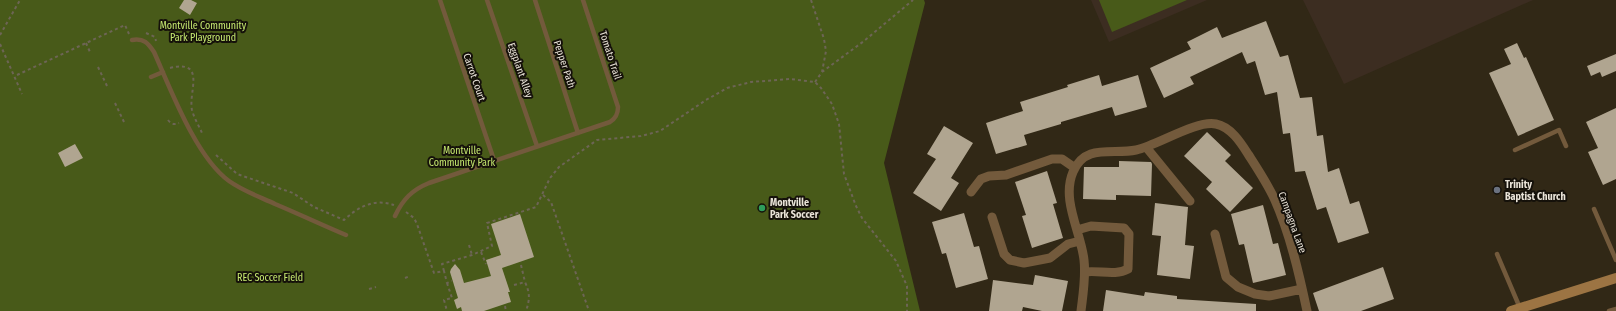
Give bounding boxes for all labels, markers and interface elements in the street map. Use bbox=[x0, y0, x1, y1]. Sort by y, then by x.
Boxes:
park label: Montville Community Park Playground bbox=[160, 20, 247, 44]
street label: Tomato Trail bbox=[597, 30, 624, 81]
street label: Pepper Path bbox=[551, 39, 577, 90]
street label: Eggplant Alley bbox=[505, 41, 535, 100]
street label: Carrot Court bbox=[460, 52, 488, 103]
park label: Montville Community Park bbox=[429, 145, 496, 169]
place label: Trinity Baptist Church bbox=[1505, 179, 1566, 203]
marker: Trinity Baptist Church bbox=[1492, 185, 1502, 195]
street label: Campagna Lane bbox=[1275, 190, 1309, 255]
place label: Montville Park Soccer bbox=[770, 197, 819, 221]
marker: Montville Park Soccer bbox=[757, 203, 767, 213]
park label: REC Soccer Field bbox=[237, 272, 303, 284]

